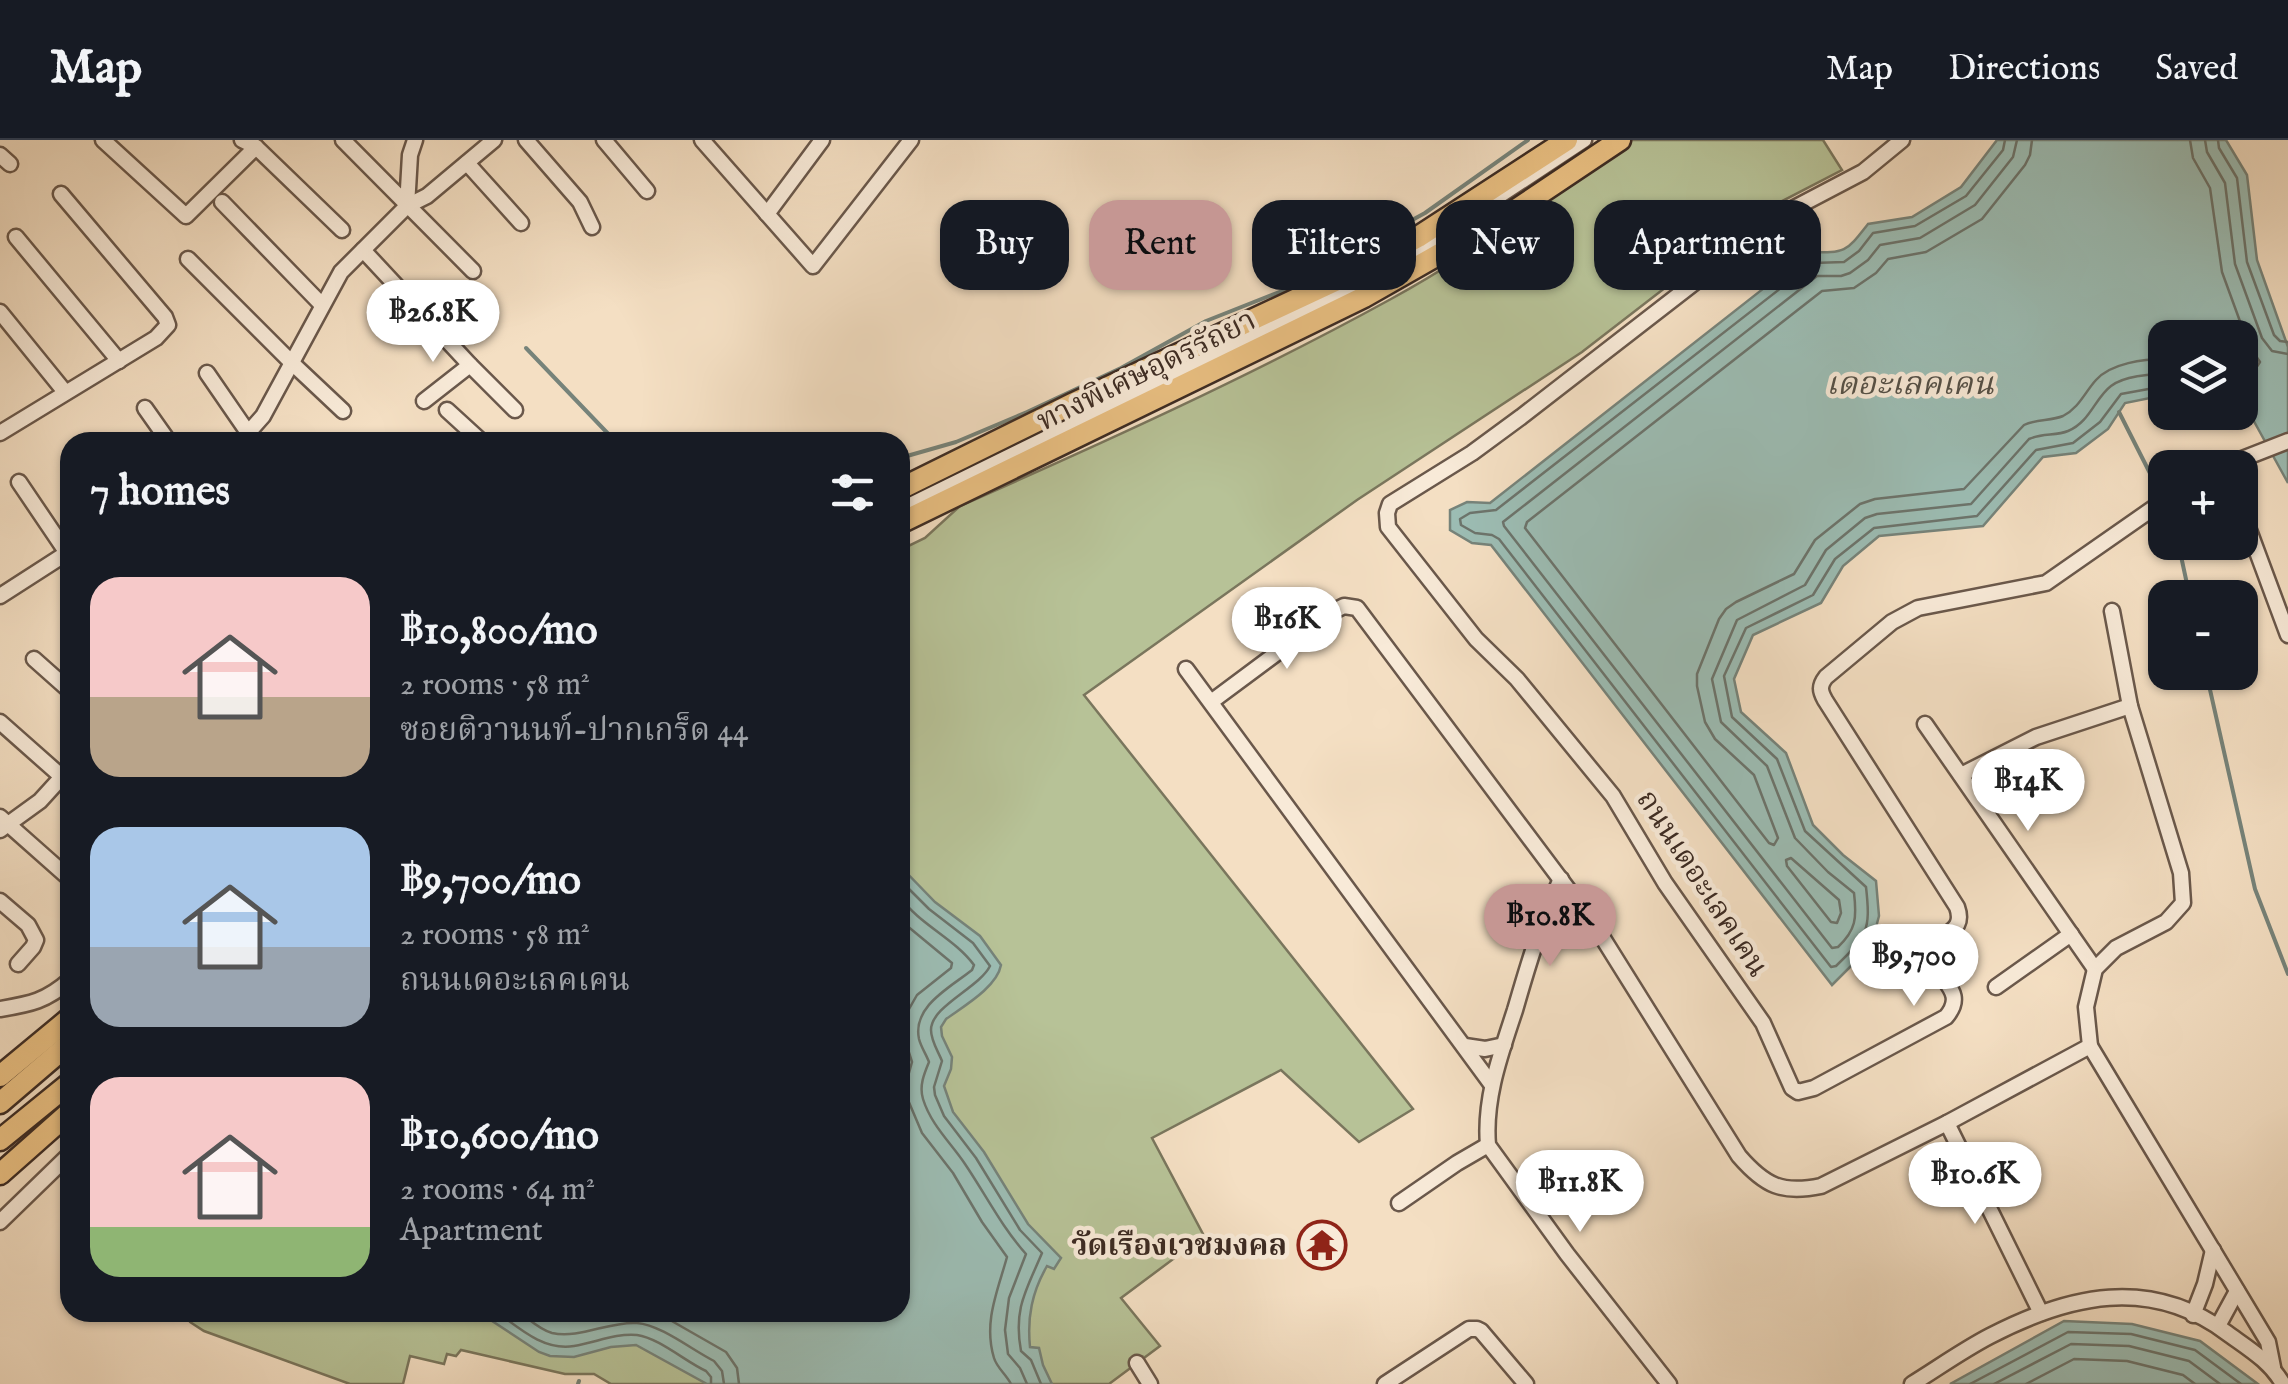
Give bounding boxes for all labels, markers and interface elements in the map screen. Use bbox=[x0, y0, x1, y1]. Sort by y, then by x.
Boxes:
text: Map bbox=[50, 39, 142, 99]
text: Map bbox=[1826, 47, 1893, 92]
text: Directions bbox=[1948, 47, 2100, 92]
text: Saved bbox=[2155, 47, 2238, 92]
chip: Buy bbox=[940, 200, 1069, 290]
chip: Rent bbox=[1089, 200, 1232, 290]
chip: Filters bbox=[1252, 200, 1416, 290]
chip: New bbox=[1436, 200, 1574, 290]
chip: Apartment bbox=[1594, 200, 1821, 290]
pin: ฿26.8K bbox=[352, 280, 514, 365]
text: ฿26.8K bbox=[389, 292, 477, 333]
street label: ทางพิเศษอุดรรัถยา bbox=[1031, 302, 1263, 441]
map controls bbox=[2148, 320, 2258, 690]
button: layers bbox=[2148, 320, 2258, 430]
water label: เดอะเลคเคน bbox=[1826, 365, 1995, 406]
button: + bbox=[2148, 450, 2258, 560]
icon: filters bbox=[825, 465, 880, 520]
text: 7 homes bbox=[90, 466, 230, 519]
button: − bbox=[2148, 580, 2258, 690]
pin: ฿16K bbox=[1228, 587, 1346, 672]
text: ฿16K bbox=[1254, 599, 1320, 640]
text: ฿10,800/mo bbox=[400, 605, 598, 658]
icon: home bbox=[170, 617, 290, 737]
text: 2 rooms · 58 m² bbox=[400, 665, 590, 706]
text: ซอยติวานนท์-ปากเกร็ด 44 bbox=[400, 711, 749, 752]
pin: ฿14K bbox=[1969, 749, 2087, 834]
text: ฿14K bbox=[1994, 761, 2062, 802]
street label: ถนนเดอะเลคเคน bbox=[1627, 783, 1776, 985]
text: ฿9,700/mo bbox=[400, 855, 581, 908]
icon: home bbox=[170, 867, 290, 987]
pin: ฿10.8K bbox=[1469, 884, 1631, 969]
text: ฿10.8K bbox=[1506, 896, 1594, 937]
text: 2 rooms · 58 m² bbox=[400, 915, 590, 956]
pin: ฿9,700 bbox=[1833, 924, 1995, 1009]
text: ฿9,700 bbox=[1871, 936, 1957, 977]
text: ถนนเดอะเลคเคน bbox=[400, 961, 630, 1002]
text: ฿10,600/mo bbox=[400, 1110, 599, 1163]
icon: home bbox=[170, 1117, 290, 1237]
pin: ฿10.6K bbox=[1894, 1142, 2056, 1227]
pin: ฿11.8K bbox=[1499, 1150, 1661, 1235]
text: ฿10.6K bbox=[1931, 1154, 2019, 1195]
text: ฿11.8K bbox=[1538, 1162, 1622, 1203]
text: 2 rooms · 64 m² bbox=[400, 1170, 595, 1211]
text: Apartment bbox=[400, 1211, 543, 1252]
temple icon: วัดเรืองเวชมงคล bbox=[1296, 1219, 1348, 1271]
place label: วัดเรืองเวชมงคล bbox=[1071, 1228, 1287, 1266]

